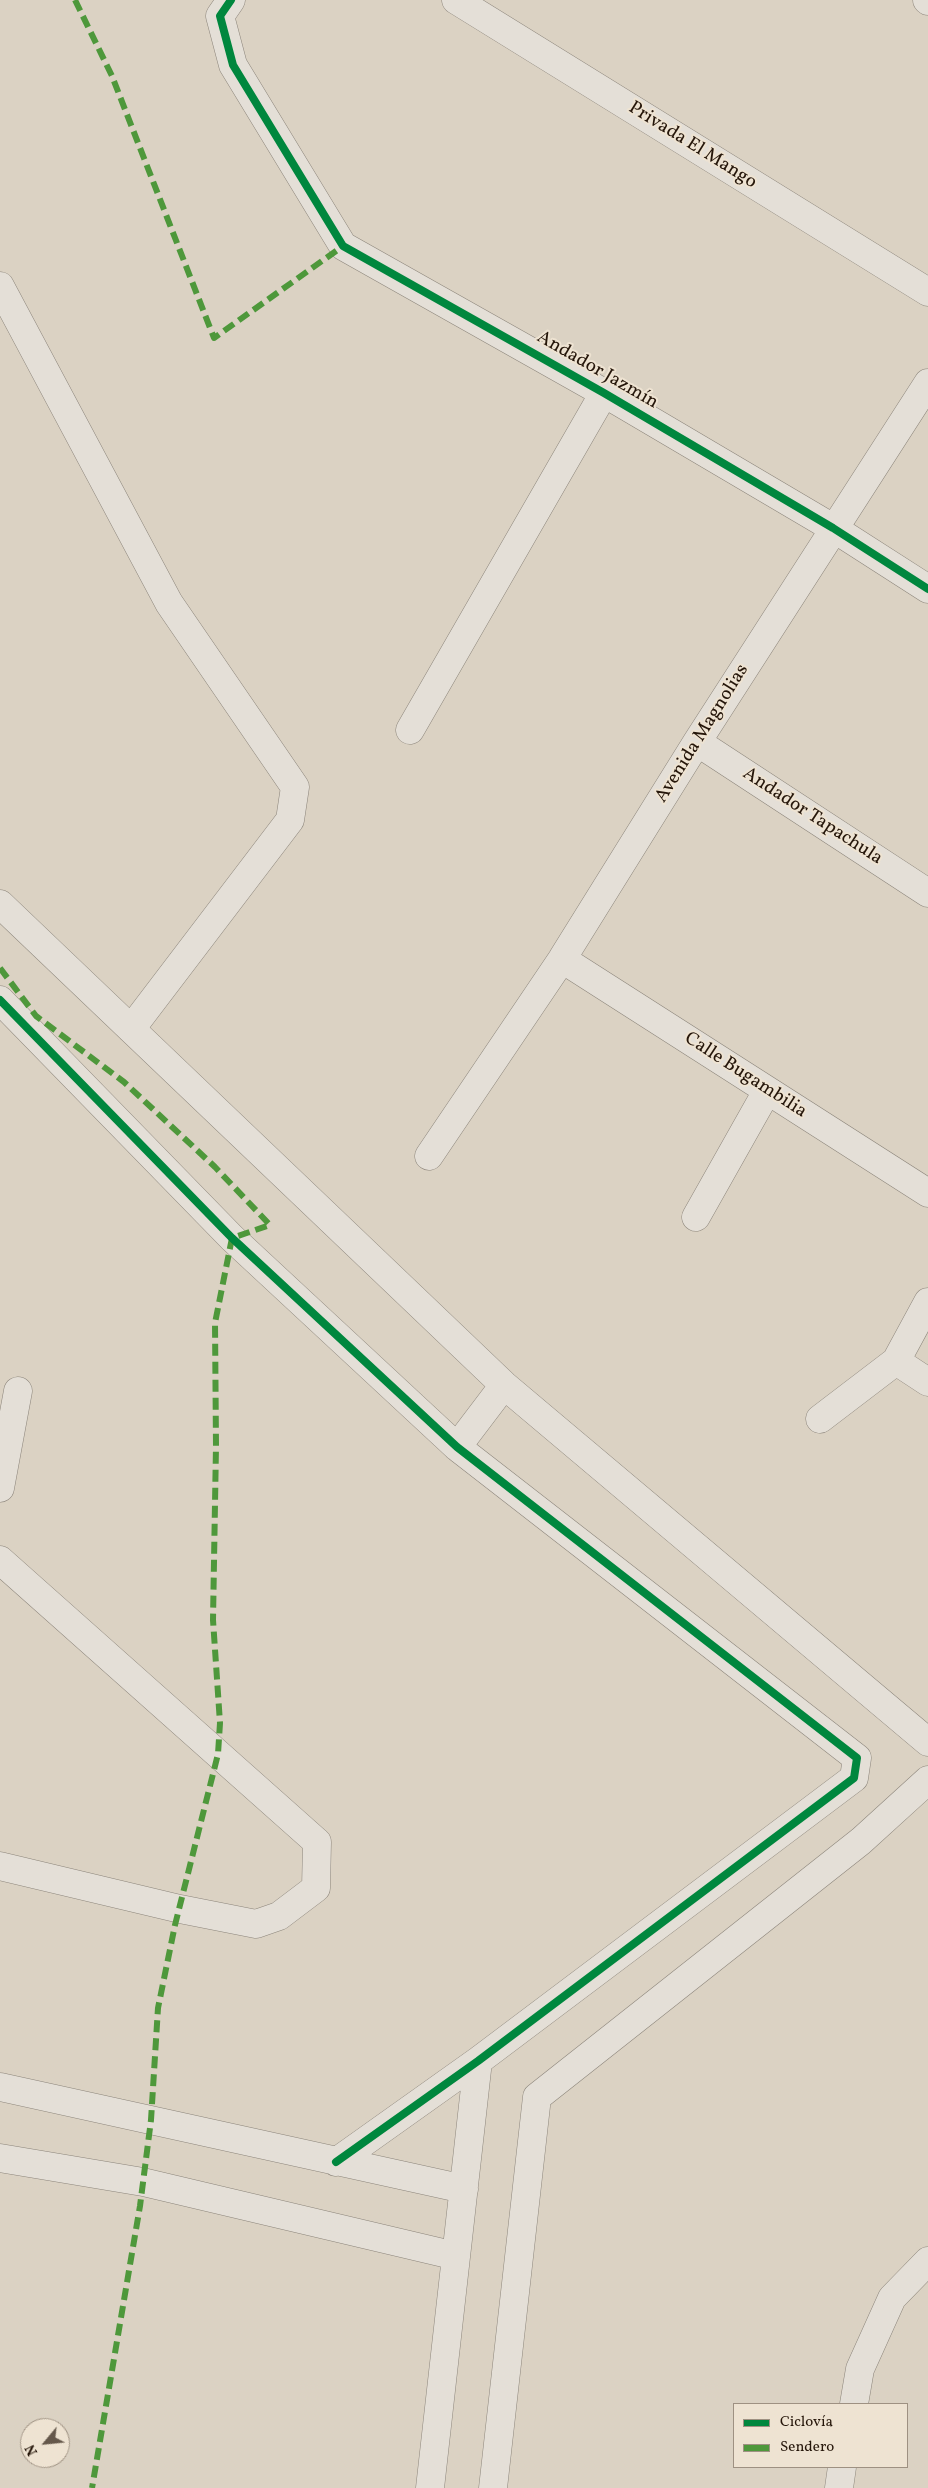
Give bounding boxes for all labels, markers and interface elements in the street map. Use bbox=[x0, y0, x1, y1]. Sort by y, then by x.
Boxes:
street label: Privada El Mango bbox=[623, 97, 761, 195]
street label: Andador Jazmín bbox=[532, 327, 662, 415]
street label: Avenida Magnolias bbox=[651, 660, 755, 808]
street label: Andador Tapachula bbox=[738, 763, 886, 871]
street label: Calle Bugambilia bbox=[679, 1028, 811, 1124]
legend bbox=[733, 2403, 908, 2468]
text: Ciclovía bbox=[780, 2412, 833, 2433]
north arrow bbox=[20, 2418, 70, 2468]
text: Sendero bbox=[780, 2437, 834, 2458]
text: N bbox=[21, 2441, 43, 2459]

